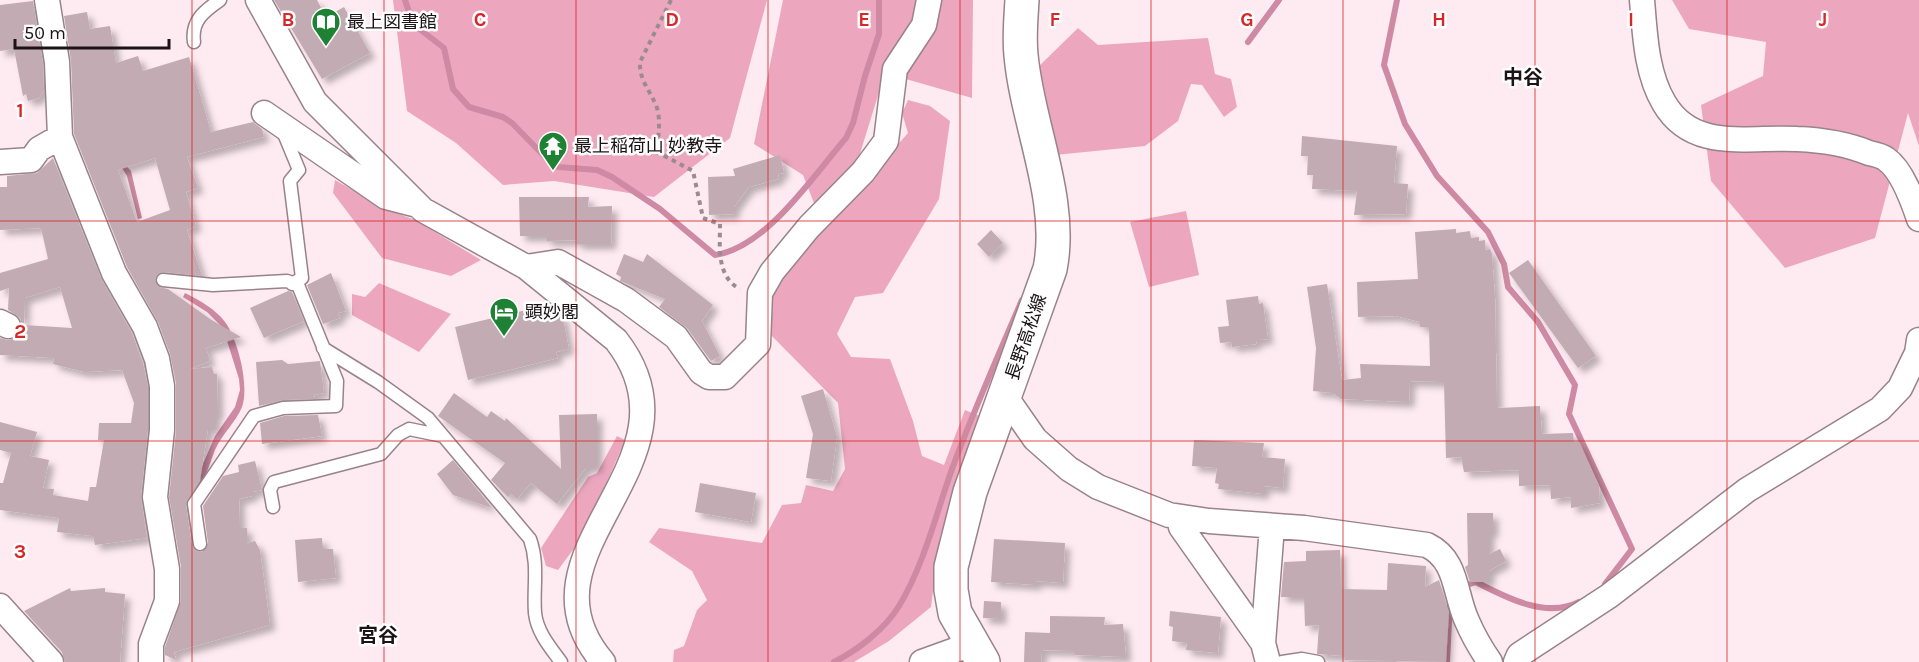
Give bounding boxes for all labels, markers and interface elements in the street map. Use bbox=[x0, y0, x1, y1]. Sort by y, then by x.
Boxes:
library icon: 最上図書館 bbox=[310, 6, 342, 48]
text: B bbox=[282, 8, 294, 31]
text: C bbox=[474, 8, 486, 31]
text: D bbox=[665, 8, 679, 31]
text: E bbox=[858, 8, 870, 31]
text: F bbox=[1050, 8, 1061, 31]
text: G bbox=[1240, 8, 1254, 31]
text: H bbox=[1432, 8, 1446, 31]
text: I bbox=[1628, 8, 1634, 31]
text: J bbox=[1819, 8, 1827, 31]
place label: 最上図書館 bbox=[347, 11, 437, 33]
scale bar bbox=[15, 12, 170, 50]
text: 50 m bbox=[24, 22, 66, 44]
district label: 中谷 bbox=[1503, 66, 1543, 89]
text: 1 bbox=[16, 99, 24, 122]
temple icon: 最上稲荷山 妙教寺 bbox=[537, 130, 569, 172]
place label: 最上稲荷山 妙教寺 bbox=[574, 135, 722, 157]
street label: 長野高松線 bbox=[1001, 291, 1051, 383]
hotel icon: 顕妙閣 bbox=[488, 296, 520, 338]
place label: 顕妙閣 bbox=[525, 301, 579, 323]
text: 2 bbox=[14, 320, 26, 343]
text: 3 bbox=[14, 540, 26, 563]
district label: 宮谷 bbox=[358, 624, 398, 647]

